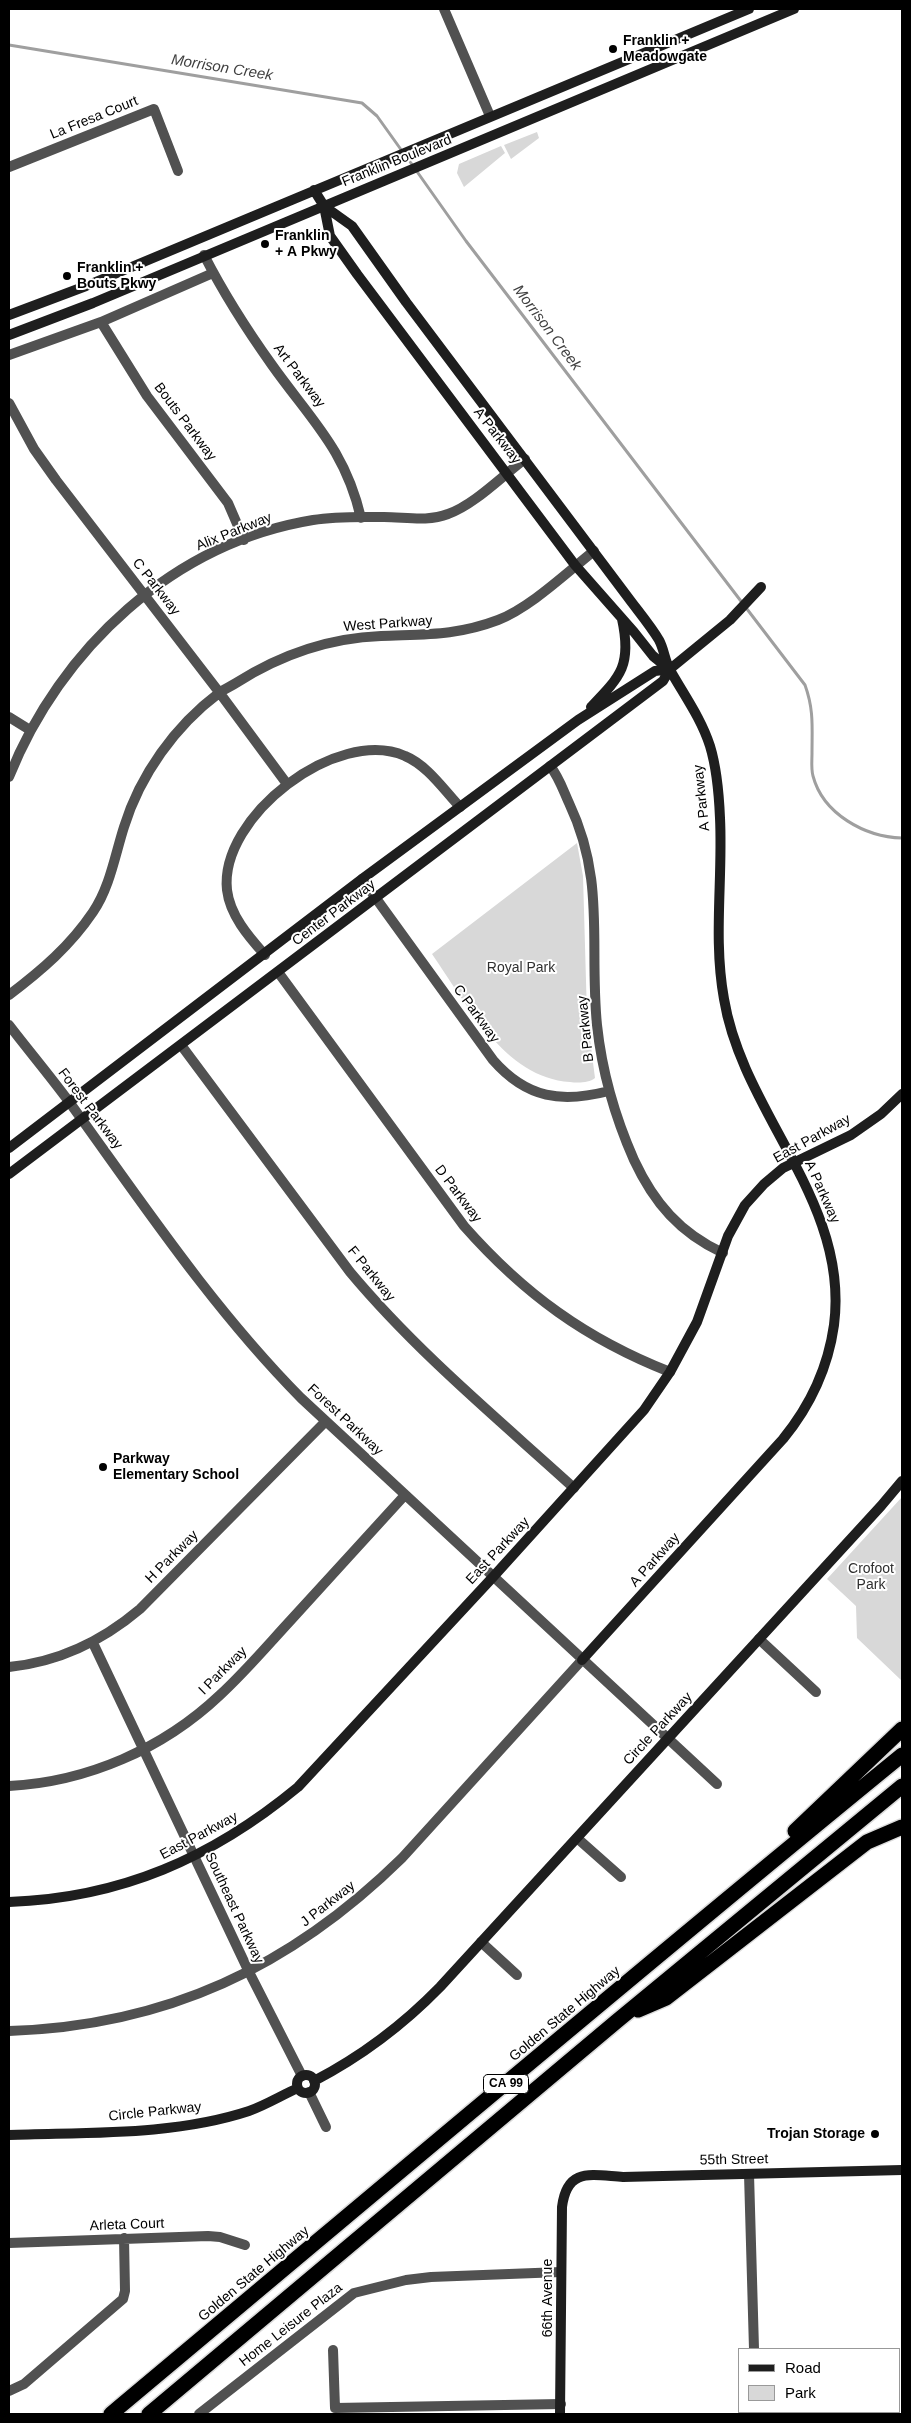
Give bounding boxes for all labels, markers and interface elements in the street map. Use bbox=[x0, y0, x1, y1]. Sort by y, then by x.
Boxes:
place label: Franklin + Meadowgate bbox=[623, 33, 707, 65]
marker: Franklin + Meadowgate bbox=[607, 43, 619, 55]
water label: Morrison Creek bbox=[170, 51, 274, 85]
street label: La Fresa Court bbox=[48, 93, 140, 143]
street label: Franklin Boulevard bbox=[340, 131, 454, 191]
place label: Franklin + A Pkwy bbox=[275, 228, 337, 260]
marker: Franklin + A Pkwy bbox=[259, 238, 271, 250]
place label: Franklin + Bouts Pkwy bbox=[77, 260, 156, 292]
marker: Franklin + Bouts Pkwy bbox=[61, 270, 73, 282]
water label: Morrison Creek bbox=[509, 282, 585, 374]
street label: Art Parkway bbox=[270, 341, 328, 411]
street label: Bouts Parkway bbox=[150, 380, 220, 464]
street label: A Parkway bbox=[470, 404, 524, 468]
street label: Alix Parkway bbox=[194, 509, 274, 555]
street label: C Parkway bbox=[129, 555, 183, 619]
street label: West Parkway bbox=[343, 613, 433, 635]
street label: A Parkway bbox=[690, 764, 714, 832]
street label: Center Parkway bbox=[289, 876, 379, 950]
park label: Royal Park bbox=[487, 960, 555, 976]
street label: C Parkway bbox=[449, 982, 503, 1046]
street label: B Parkway bbox=[574, 995, 598, 1063]
street label: Forest Parkway bbox=[54, 1065, 126, 1153]
street label: East Parkway bbox=[771, 1111, 853, 1167]
street label: A Parkway bbox=[801, 1158, 843, 1226]
street label: D Parkway bbox=[431, 1162, 485, 1226]
street label: F Parkway bbox=[344, 1243, 398, 1305]
street label: Forest Parkway bbox=[304, 1381, 386, 1459]
place label: Parkway Elementary School bbox=[113, 1451, 239, 1484]
marker: Parkway Elementary School bbox=[97, 1461, 109, 1473]
street label: East Parkway bbox=[463, 1514, 533, 1588]
street label: H Parkway bbox=[142, 1527, 202, 1587]
street label: A Parkway bbox=[626, 1530, 684, 1590]
park label: Crofoot Park bbox=[848, 1561, 894, 1594]
street label: I Parkway bbox=[195, 1643, 251, 1699]
street label: Circle Parkway bbox=[620, 1689, 696, 1769]
street label: East Parkway bbox=[157, 1808, 241, 1864]
street label: Southeast Parkway bbox=[201, 1850, 267, 1966]
street label: J Parkway bbox=[297, 1878, 359, 1930]
street label: Golden State Highway bbox=[506, 1963, 624, 2065]
road number: CA 99 bbox=[484, 2074, 528, 2094]
street label: Circle Parkway bbox=[108, 2099, 202, 2125]
place label: Trojan Storage bbox=[767, 2126, 865, 2142]
marker: Trojan Storage bbox=[869, 2128, 881, 2140]
street label: 55th Street bbox=[700, 2151, 768, 2169]
street label: Arleta Court bbox=[89, 2215, 165, 2235]
street label: Golden State Highway bbox=[195, 2223, 313, 2325]
street label: 66th Avenue bbox=[540, 2259, 556, 2337]
street label: Home Leisure Plaza bbox=[236, 2280, 346, 2370]
legend bbox=[738, 2348, 901, 2413]
text: Road bbox=[785, 2359, 821, 2376]
text: Park bbox=[785, 2384, 816, 2401]

